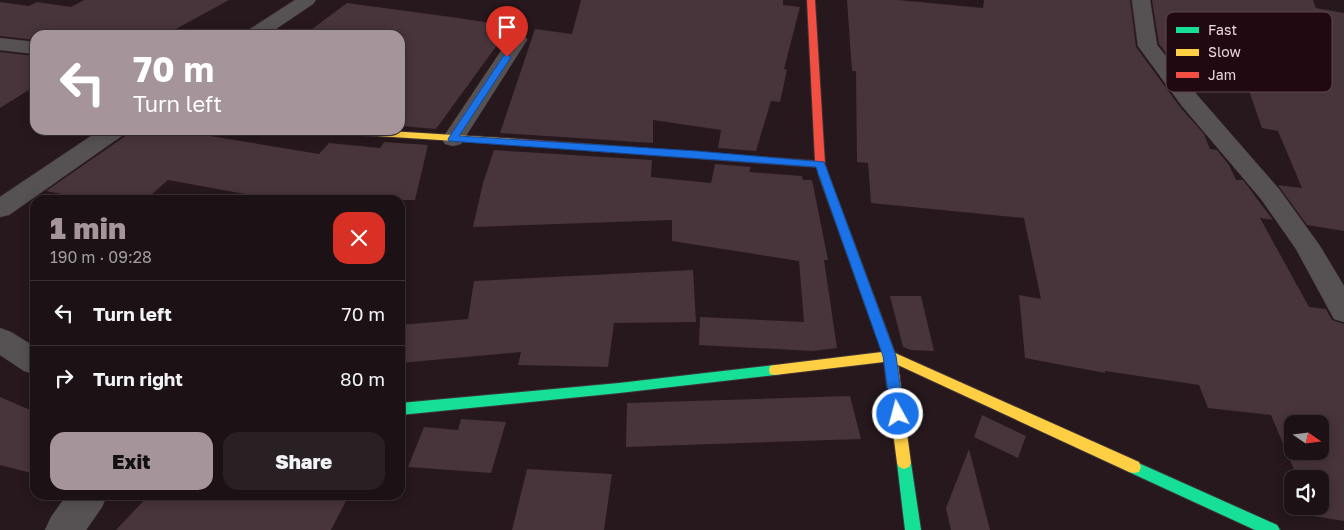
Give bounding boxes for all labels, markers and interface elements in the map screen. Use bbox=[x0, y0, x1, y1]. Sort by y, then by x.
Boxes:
pin bbox=[486, 6, 528, 57]
legend bbox=[1166, 12, 1332, 92]
icon: arrive bbox=[493, 13, 521, 41]
text: Fast bbox=[1208, 21, 1237, 38]
text: Slow bbox=[1208, 43, 1241, 60]
text: 70 m bbox=[133, 48, 214, 90]
icon: left bbox=[50, 50, 115, 115]
text: Jam bbox=[1208, 66, 1236, 83]
text: Turn left bbox=[133, 90, 222, 117]
text: 1 min bbox=[50, 210, 126, 246]
button: close bbox=[333, 212, 385, 264]
text: 190 m · 09:28 bbox=[50, 247, 152, 267]
icon: left bbox=[50, 299, 78, 327]
text: Turn left bbox=[93, 302, 172, 325]
text: 70 m bbox=[342, 302, 385, 325]
icon: right bbox=[50, 364, 78, 392]
text: Turn right bbox=[93, 367, 183, 390]
text: 80 m bbox=[340, 367, 385, 390]
position arrow bbox=[871, 387, 923, 439]
north arrow bbox=[1284, 415, 1329, 460]
map controls bbox=[1284, 415, 1329, 515]
button: Exit bbox=[50, 432, 213, 490]
button: Share bbox=[223, 432, 385, 490]
button: sound bbox=[1284, 470, 1329, 515]

